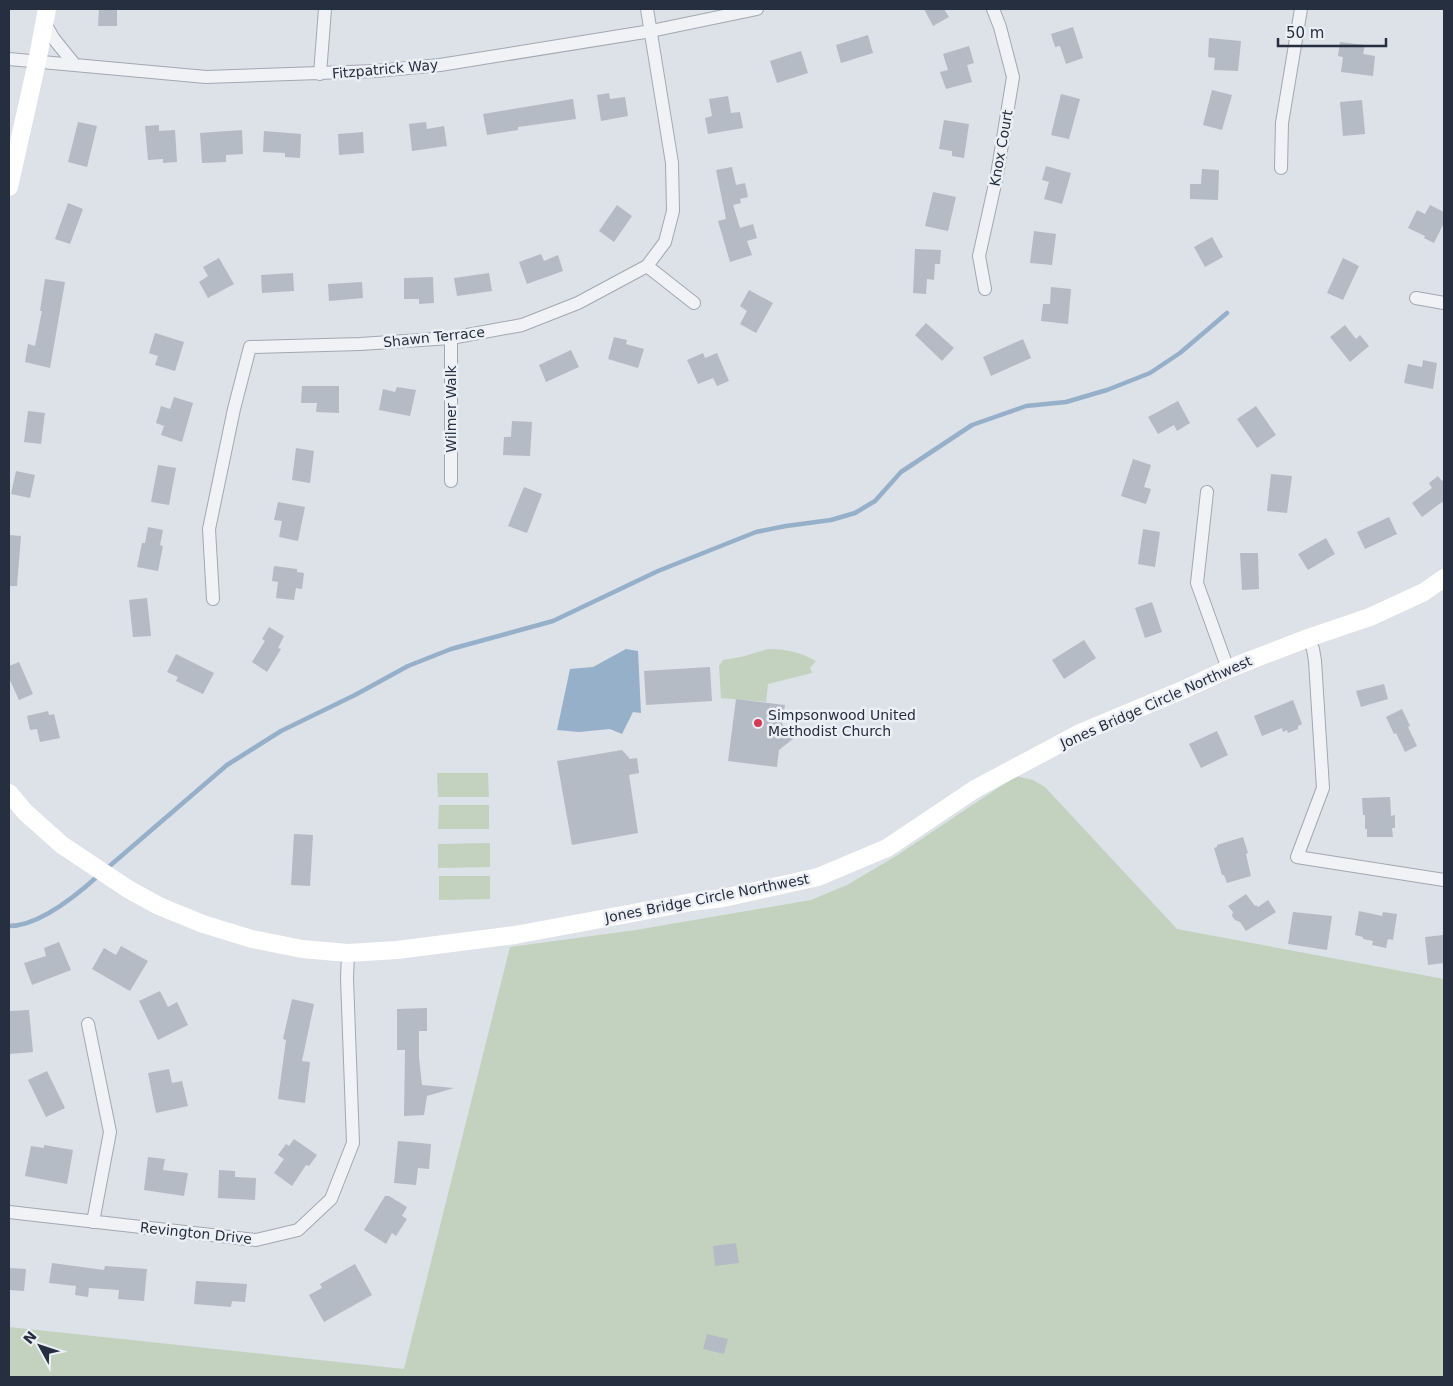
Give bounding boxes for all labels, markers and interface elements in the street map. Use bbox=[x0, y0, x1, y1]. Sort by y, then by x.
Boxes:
scale bar bbox=[1278, 15, 1386, 47]
text: 50 m bbox=[1286, 24, 1324, 42]
street label: Fitzpatrick Way bbox=[331, 56, 439, 82]
street label: Knox Court bbox=[986, 108, 1016, 187]
street label: Shawn Terrace bbox=[382, 324, 486, 350]
street label: Wilmer Walk bbox=[443, 364, 459, 453]
street label: Jones Bridge Circle Northwest bbox=[1057, 652, 1255, 752]
place label: Simpsonwood United Methodist Church bbox=[768, 707, 916, 739]
marker: Simpsonwood United Methodist Church bbox=[752, 717, 764, 729]
street label: Jones Bridge Circle Northwest bbox=[603, 870, 811, 926]
street label: Revington Drive bbox=[139, 1219, 253, 1247]
north arrow bbox=[15, 1321, 65, 1371]
text: N bbox=[20, 1328, 40, 1347]

